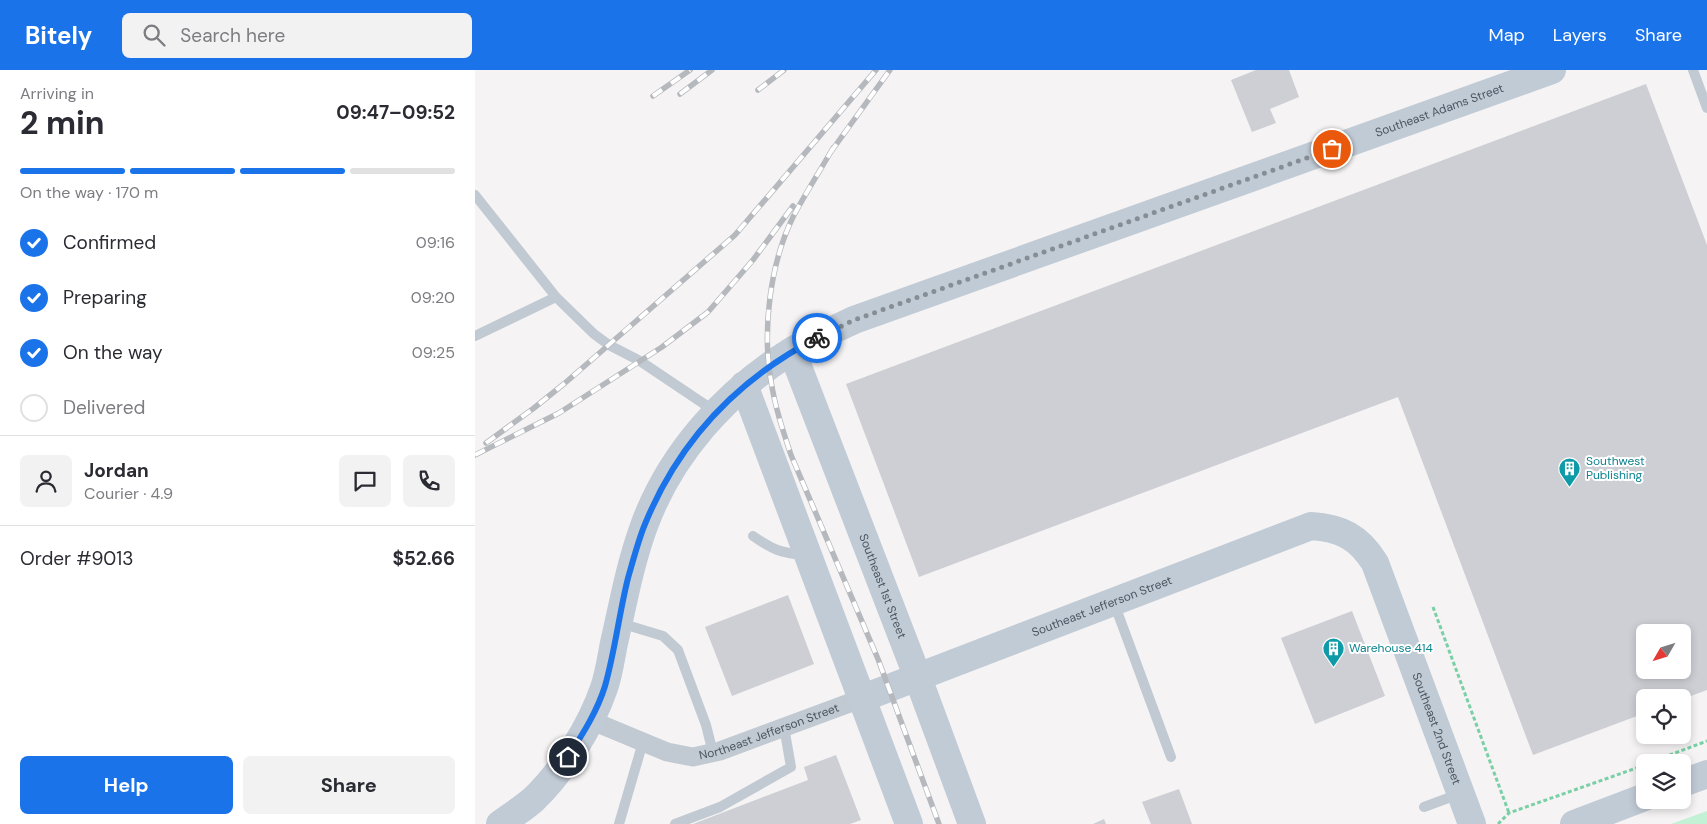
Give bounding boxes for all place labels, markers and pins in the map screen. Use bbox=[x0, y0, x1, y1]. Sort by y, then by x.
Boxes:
pin bbox=[1311, 128, 1353, 170]
place label: Southwest Publishing bbox=[1586, 453, 1645, 483]
building icon: Southwest Publishing bbox=[1558, 456, 1582, 487]
building icon: Warehouse 414 bbox=[1321, 636, 1345, 667]
place label: Warehouse 414 bbox=[1349, 640, 1433, 656]
pin bbox=[547, 736, 589, 778]

